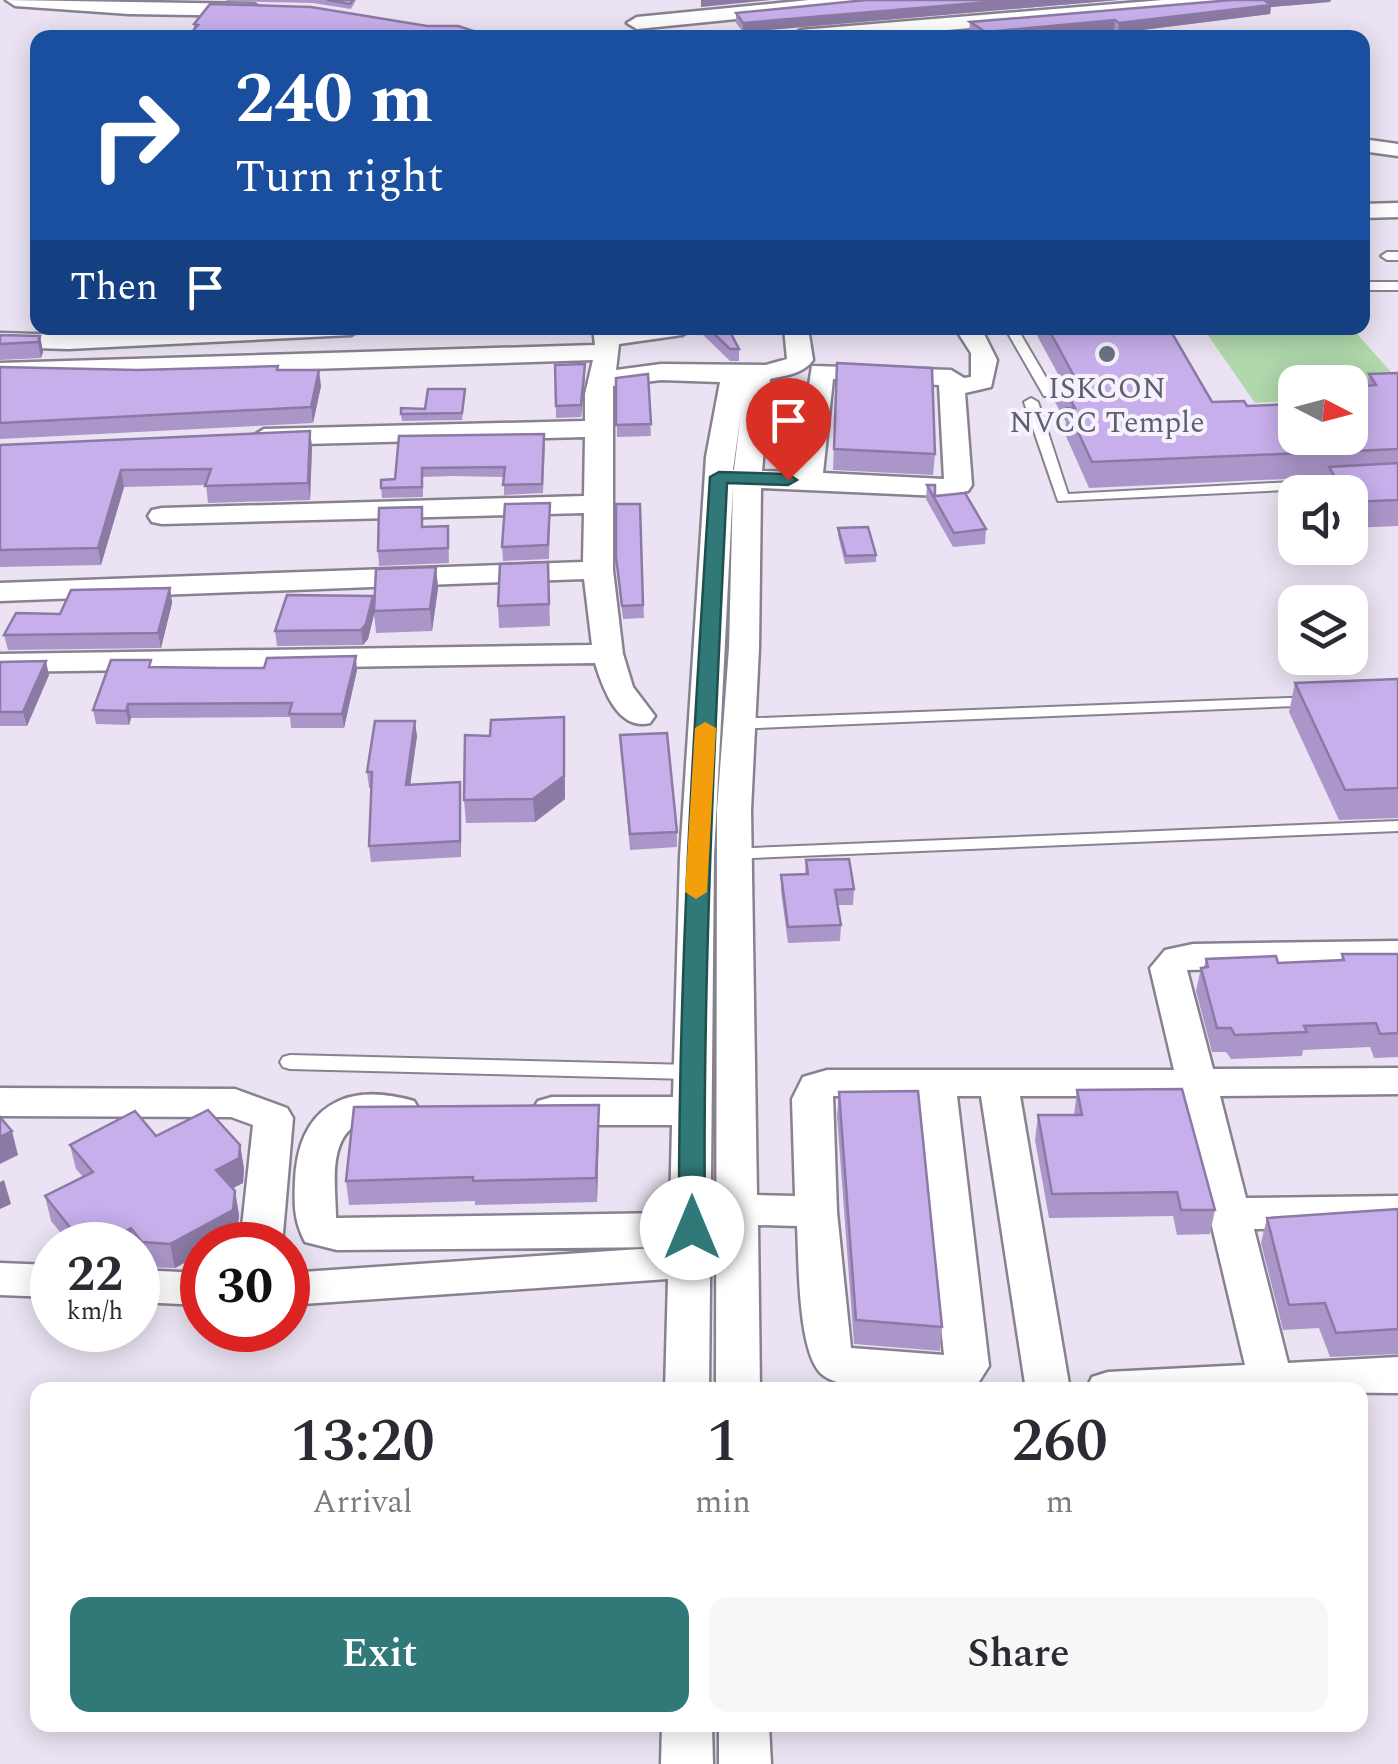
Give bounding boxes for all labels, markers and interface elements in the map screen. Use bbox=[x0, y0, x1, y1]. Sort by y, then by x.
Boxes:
text: 240 m bbox=[235, 47, 433, 153]
icon: right bbox=[70, 70, 200, 200]
text: Turn right bbox=[235, 143, 444, 212]
text: Then bbox=[70, 259, 158, 317]
icon: arrive bbox=[178, 260, 233, 315]
marker: ISKCON NVCC Temple bbox=[1096, 343, 1118, 365]
north arrow bbox=[1278, 365, 1368, 455]
map controls bbox=[1278, 365, 1368, 675]
place label: ISKCON NVCC Temple bbox=[1009, 366, 1205, 446]
pin bbox=[746, 378, 831, 481]
icon: arrive bbox=[761, 393, 816, 448]
button: sound bbox=[1278, 475, 1368, 565]
button: layers bbox=[1278, 585, 1368, 675]
position arrow bbox=[640, 1176, 744, 1280]
speed limit sign: 30 bbox=[180, 1222, 310, 1352]
text: 22 bbox=[67, 1237, 123, 1313]
text: km/h bbox=[67, 1293, 123, 1331]
text: 13:20 bbox=[290, 1396, 435, 1488]
text: 1 bbox=[707, 1396, 739, 1488]
text: 260 bbox=[1011, 1396, 1108, 1488]
text: Arrival bbox=[313, 1478, 412, 1527]
text: min bbox=[695, 1478, 751, 1527]
text: m bbox=[1046, 1478, 1073, 1527]
button: Exit bbox=[70, 1597, 689, 1712]
button: Share bbox=[709, 1597, 1328, 1712]

